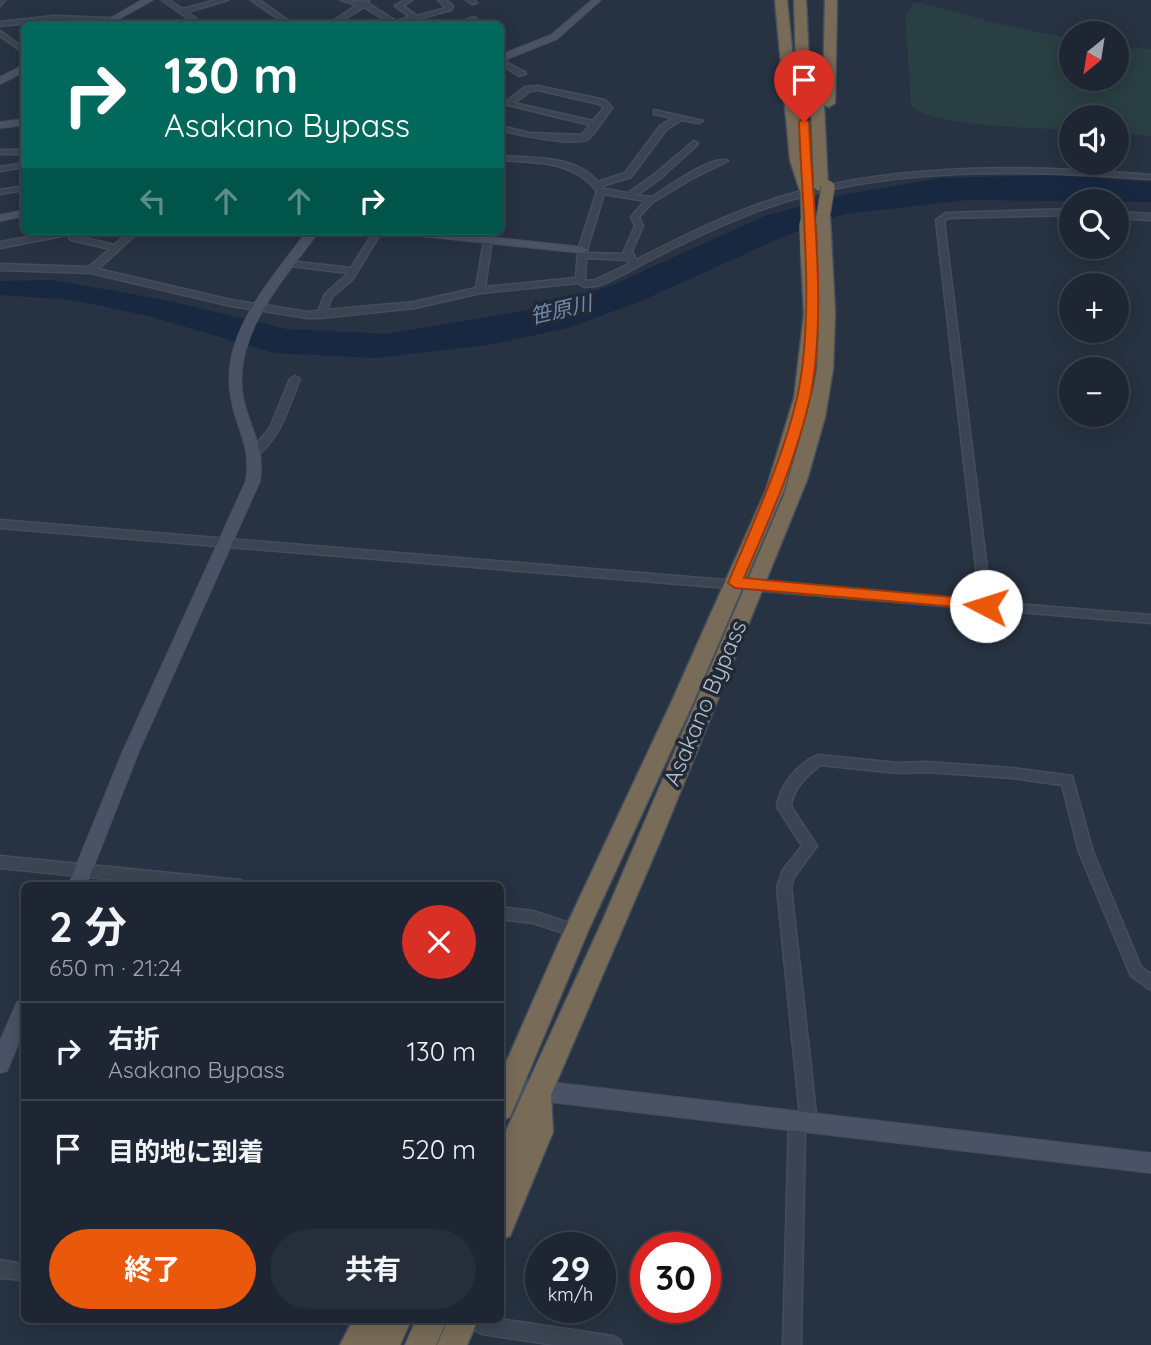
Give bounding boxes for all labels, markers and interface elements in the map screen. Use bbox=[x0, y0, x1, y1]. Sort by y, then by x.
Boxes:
north arrow bbox=[1059, 21, 1129, 91]
map controls bbox=[1059, 21, 1129, 427]
text: 130 m bbox=[164, 44, 298, 105]
icon: right bbox=[49, 49, 140, 140]
pin bbox=[774, 50, 834, 122]
icon: arrive bbox=[785, 61, 823, 99]
text: Asakano Bypass bbox=[164, 105, 410, 145]
button: sound bbox=[1059, 105, 1129, 175]
icon: left bbox=[134, 182, 172, 220]
icon: ahead bbox=[207, 182, 245, 220]
icon: ahead bbox=[280, 182, 318, 220]
icon: right bbox=[353, 182, 391, 220]
button: search bbox=[1059, 189, 1129, 259]
button: + bbox=[1059, 273, 1129, 343]
water label: 笹原川 bbox=[527, 289, 596, 329]
button: − bbox=[1059, 357, 1129, 427]
position arrow bbox=[949, 569, 1023, 643]
street label: Asakano Bypass bbox=[657, 616, 752, 790]
text: 2 分 bbox=[49, 900, 127, 953]
button: close bbox=[402, 905, 476, 979]
text: 650 m · 21:24 bbox=[49, 953, 182, 982]
text: 右折 bbox=[108, 1022, 160, 1055]
icon: right bbox=[49, 1032, 87, 1070]
text: 130 m bbox=[406, 1035, 476, 1068]
text: Asakano Bypass bbox=[108, 1055, 285, 1084]
icon: arrive bbox=[49, 1130, 87, 1168]
text: 520 m bbox=[401, 1133, 476, 1166]
text: 目的地に到着 bbox=[108, 1135, 264, 1168]
button: 終了 bbox=[49, 1229, 256, 1309]
button: 共有 bbox=[270, 1229, 476, 1309]
speed limit sign: 30 bbox=[630, 1232, 721, 1323]
text: 29 bbox=[551, 1246, 590, 1290]
text: km/h bbox=[548, 1283, 593, 1306]

